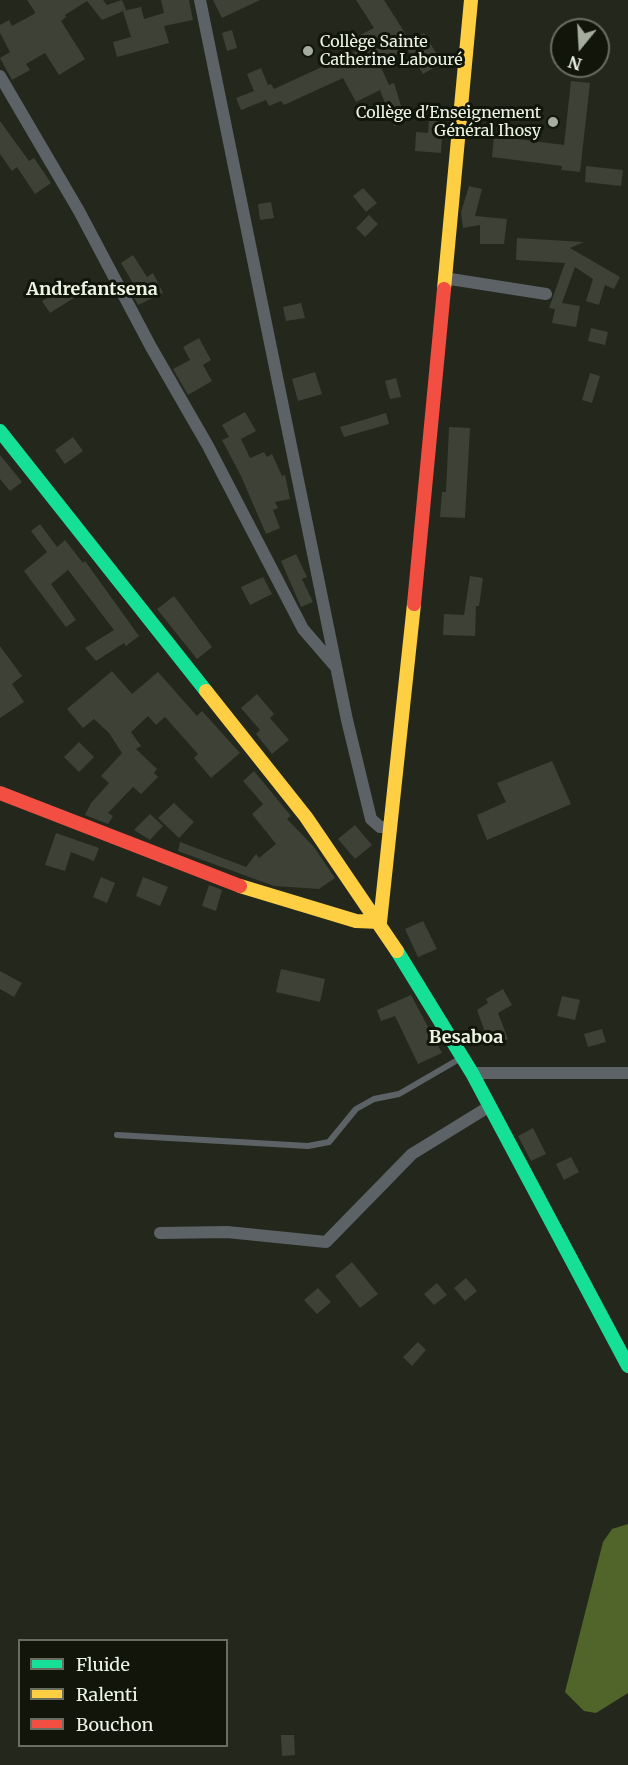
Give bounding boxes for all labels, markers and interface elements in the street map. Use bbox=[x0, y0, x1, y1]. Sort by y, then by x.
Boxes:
north arrow bbox=[550, 18, 610, 78]
place label: Collège Sainte Catherine Labouré bbox=[320, 32, 463, 70]
marker: Collège Sainte Catherine Labouré bbox=[301, 44, 315, 58]
text: N bbox=[566, 52, 584, 75]
place label: Collège d'Enseignement Général Ihosy bbox=[356, 103, 541, 141]
marker: Collège d'Enseignement Général Ihosy bbox=[546, 115, 560, 129]
district label: Andrefantsena bbox=[26, 279, 158, 301]
district label: Besaboa bbox=[429, 1027, 503, 1049]
legend bbox=[18, 1639, 228, 1747]
text: Fluide bbox=[76, 1653, 130, 1676]
text: Ralenti bbox=[76, 1683, 138, 1706]
text: Bouchon bbox=[76, 1713, 153, 1736]

